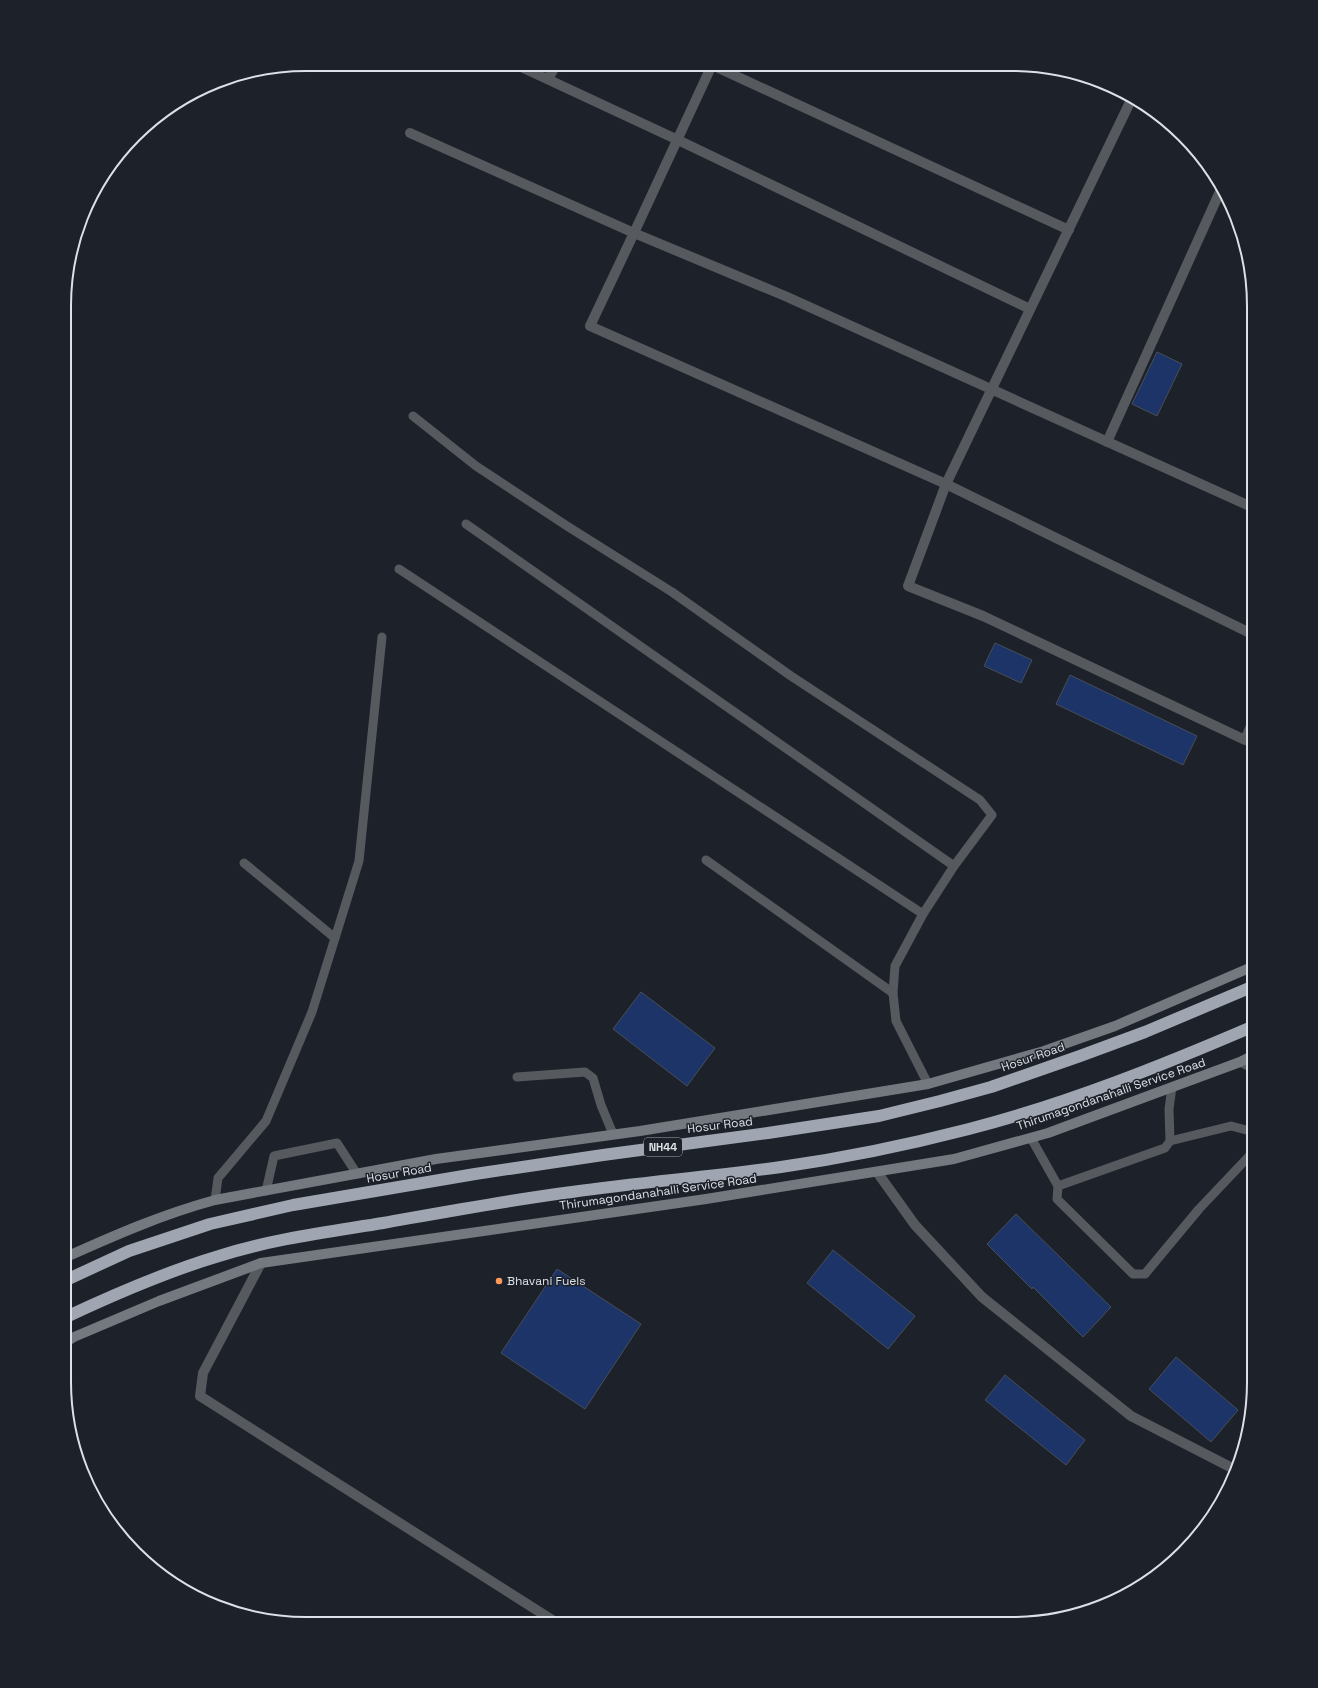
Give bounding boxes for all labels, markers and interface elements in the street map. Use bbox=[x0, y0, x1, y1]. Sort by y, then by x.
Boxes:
street label: Hosur Road bbox=[999, 1039, 1067, 1075]
street label: Thirumagondanahalli Service Road bbox=[1014, 1054, 1208, 1134]
street label: Hosur Road bbox=[686, 1113, 754, 1137]
road number: NH44 bbox=[644, 1138, 682, 1156]
street label: Hosur Road bbox=[365, 1159, 433, 1187]
street label: Thirumagondanahalli Service Road bbox=[558, 1170, 758, 1214]
place label: Bhavani Fuels bbox=[507, 1273, 586, 1289]
marker: Bhavani Fuels bbox=[494, 1276, 504, 1286]

